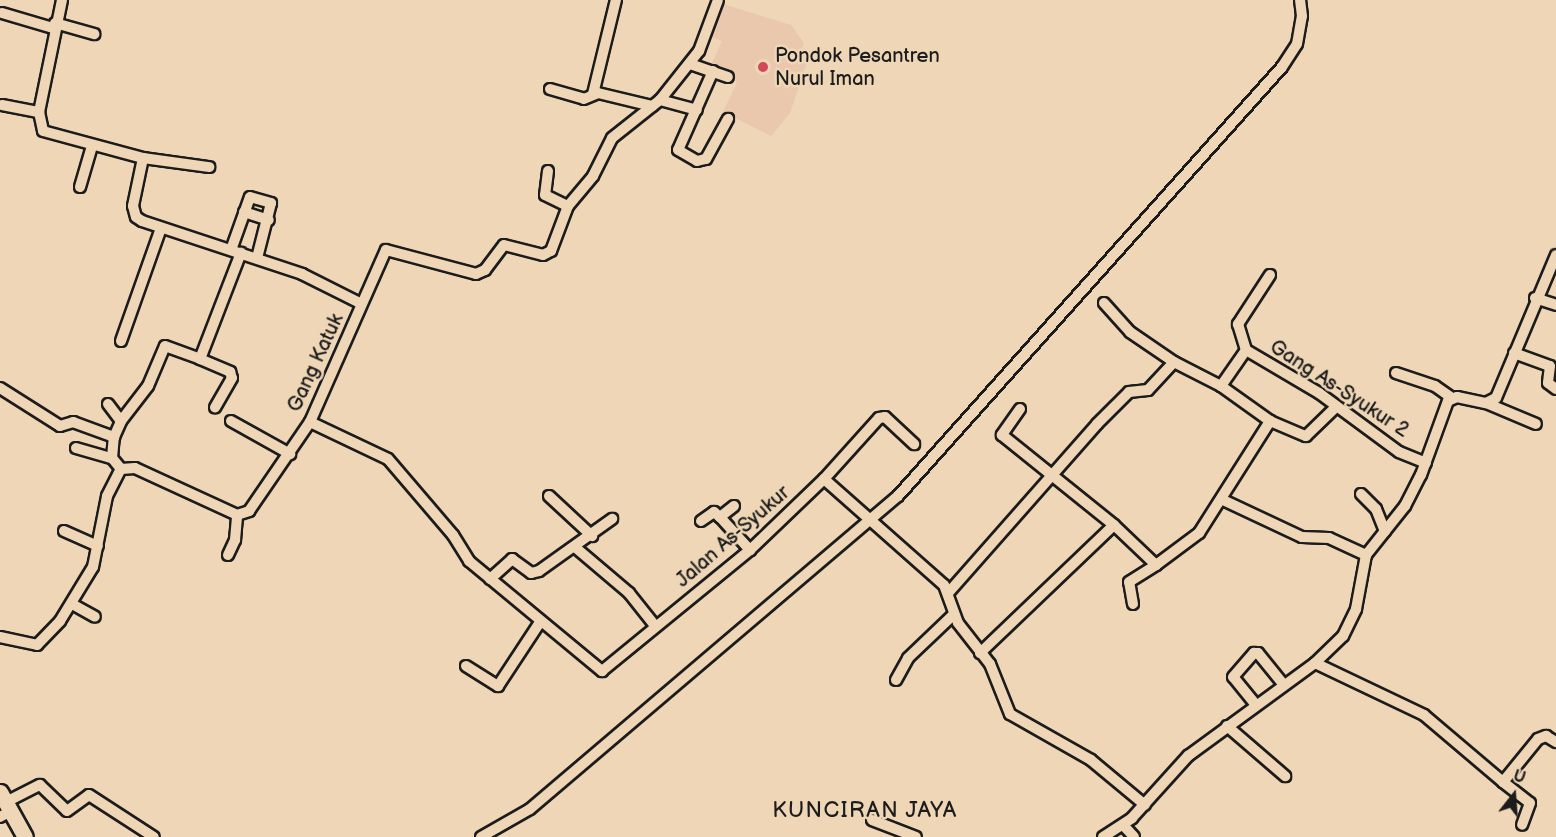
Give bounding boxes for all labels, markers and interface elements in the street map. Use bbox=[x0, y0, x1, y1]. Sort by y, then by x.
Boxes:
place label: Pondok Pesantren Nurul Iman bbox=[775, 44, 940, 91]
marker: Pondok Pesantren Nurul Iman bbox=[756, 60, 770, 74]
street label: Gang Katuk bbox=[283, 310, 349, 416]
street label: Gang As-Syukur 2 bbox=[1265, 335, 1413, 443]
street label: Jalan As-Syukur bbox=[671, 481, 795, 593]
north arrow bbox=[1484, 765, 1544, 825]
text: U bbox=[1511, 767, 1528, 788]
district label: KUNCIRAN JAYA bbox=[772, 798, 958, 824]

